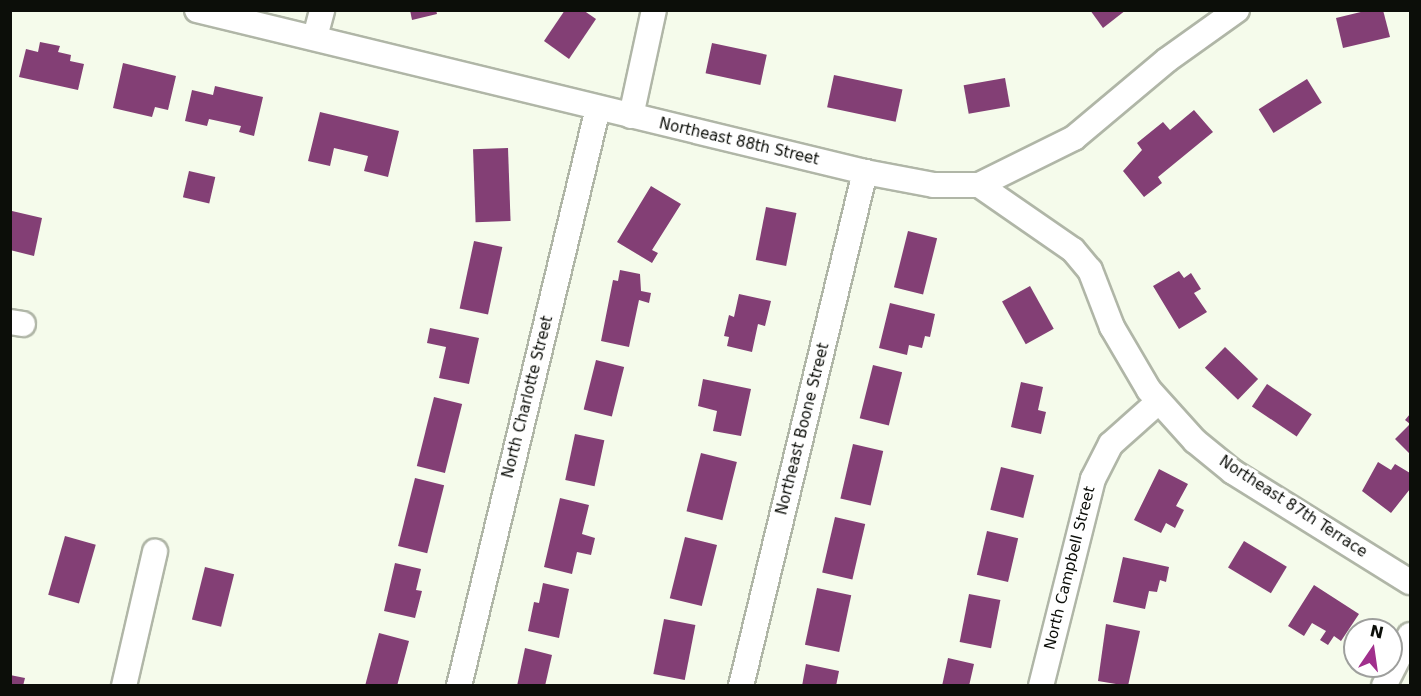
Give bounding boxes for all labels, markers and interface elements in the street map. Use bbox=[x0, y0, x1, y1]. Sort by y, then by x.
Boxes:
street label: Northeast 88th Street bbox=[657, 115, 821, 169]
street label: North Charlotte Street bbox=[499, 314, 557, 480]
street label: Northeast Boone Street bbox=[773, 341, 833, 517]
street label: Northeast 87th Terrace bbox=[1216, 452, 1370, 562]
street label: North Campbell Street bbox=[1041, 484, 1099, 652]
north arrow bbox=[1343, 618, 1403, 678]
text: N bbox=[1368, 621, 1385, 643]

